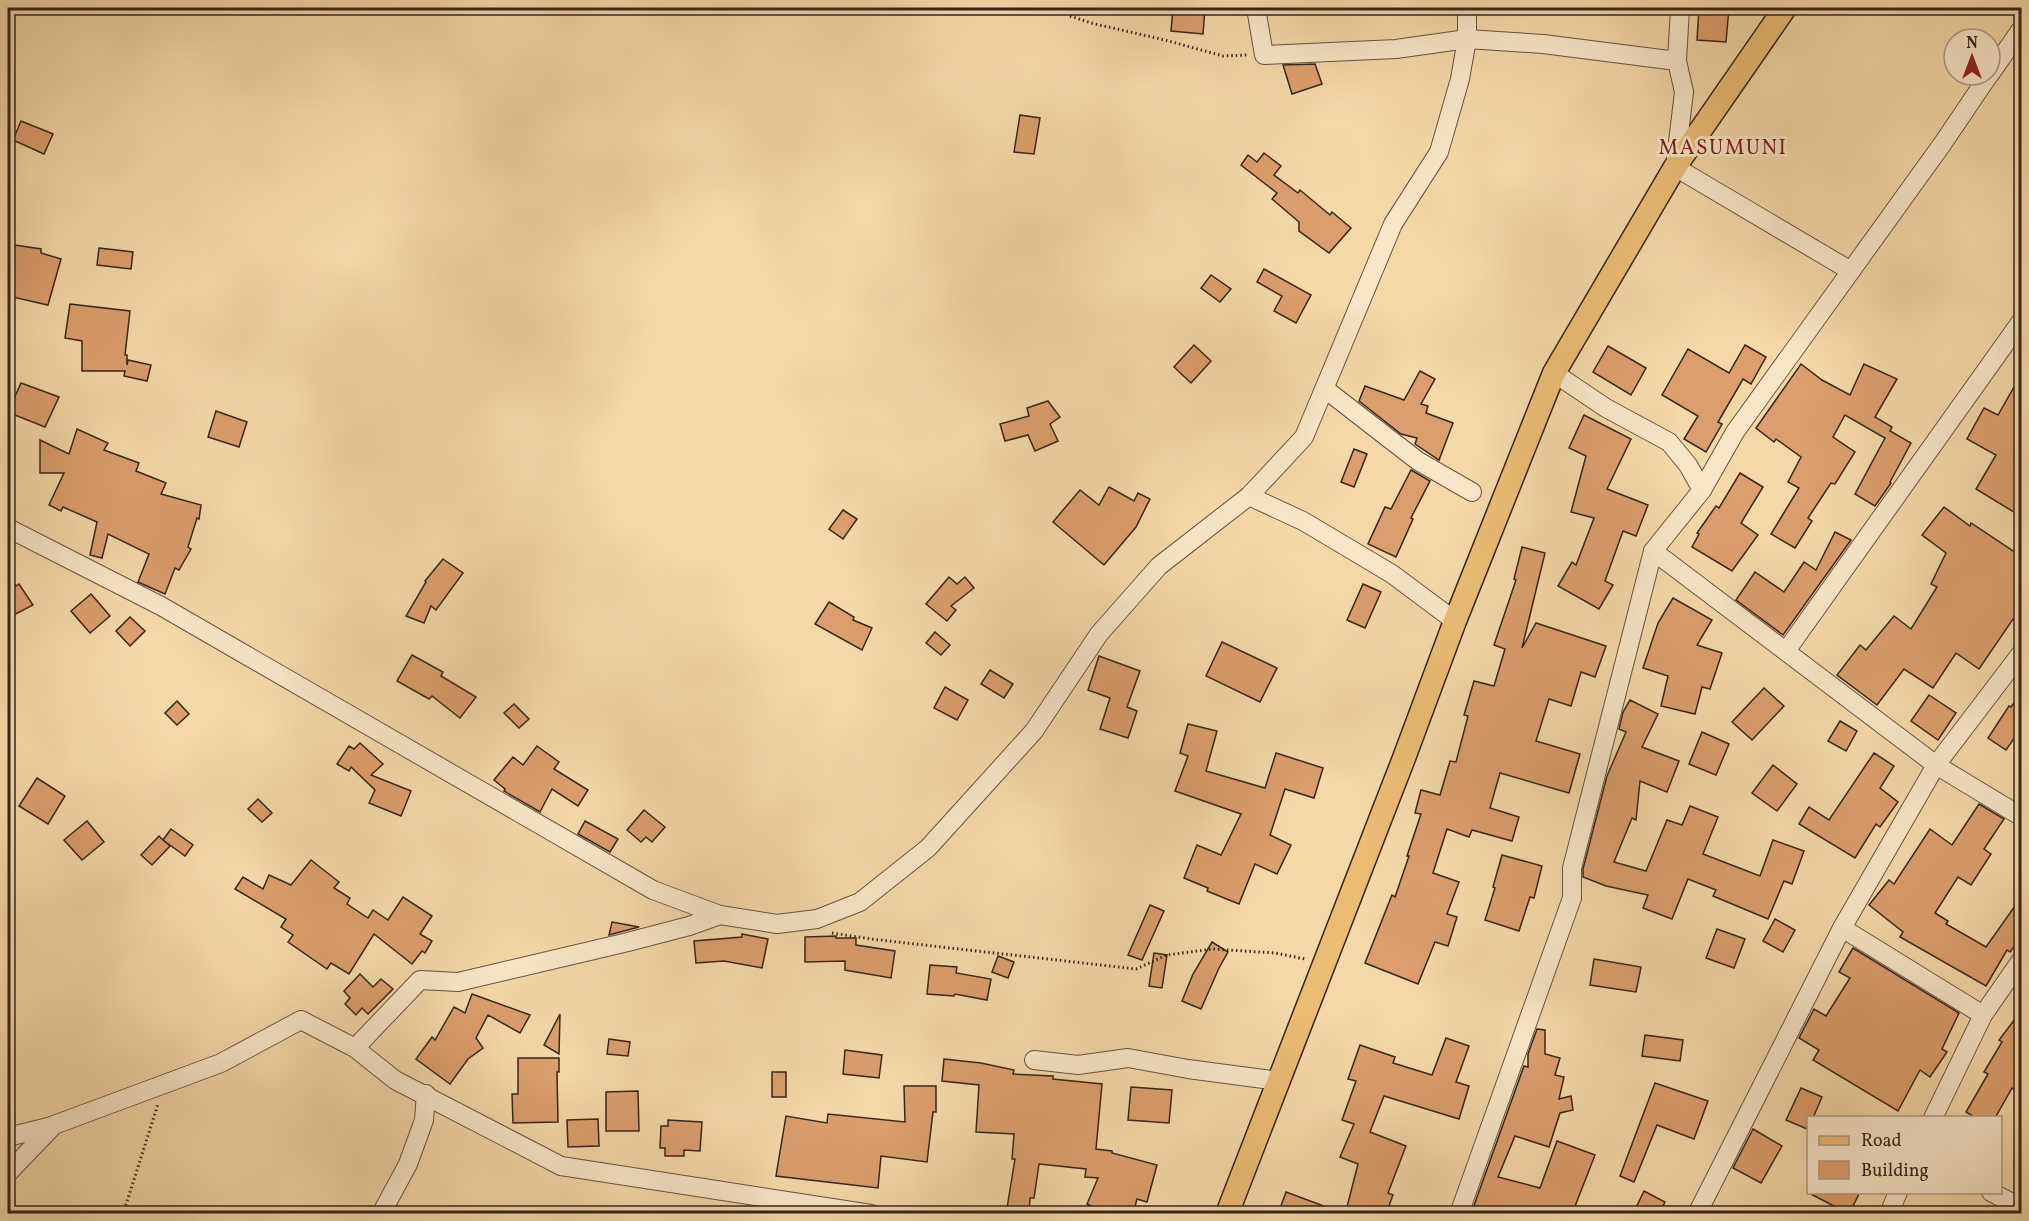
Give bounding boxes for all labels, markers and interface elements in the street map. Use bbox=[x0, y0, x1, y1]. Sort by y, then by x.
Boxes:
north arrow bbox=[1942, 27, 2002, 87]
text: N bbox=[1966, 33, 1978, 55]
district label: MASUMUNI bbox=[1659, 134, 1787, 163]
legend bbox=[1807, 1116, 2002, 1194]
text: Road bbox=[1861, 1129, 1902, 1154]
text: Building bbox=[1861, 1159, 1929, 1184]

